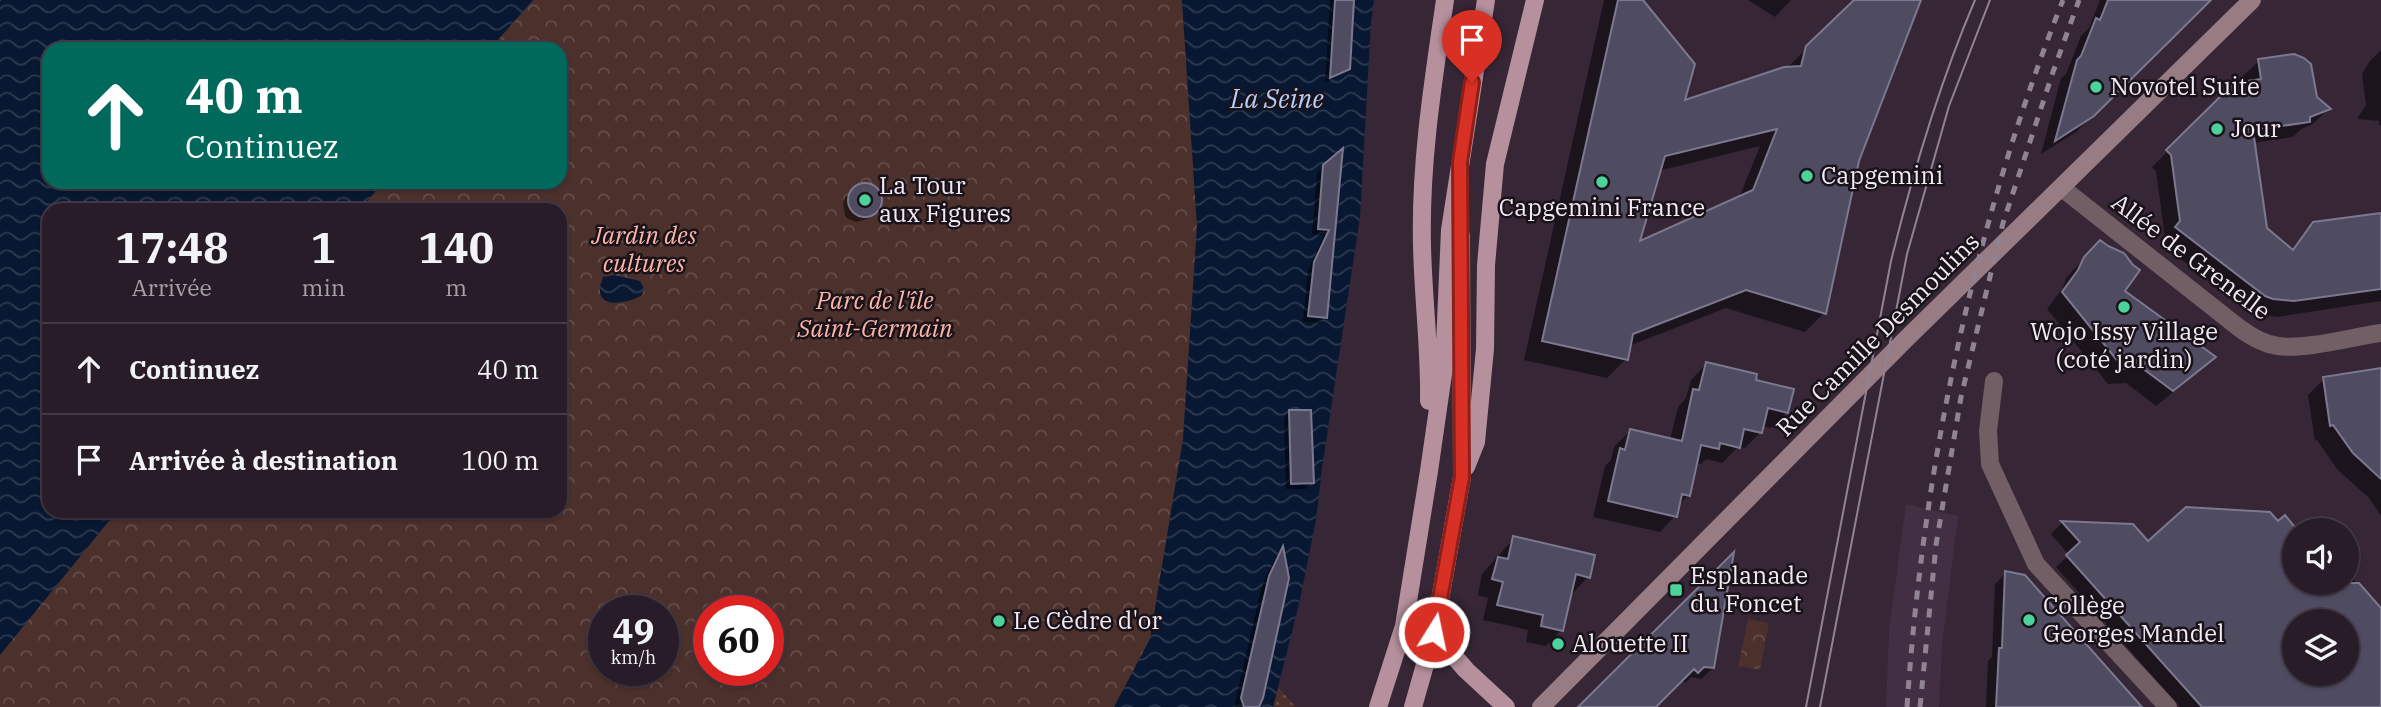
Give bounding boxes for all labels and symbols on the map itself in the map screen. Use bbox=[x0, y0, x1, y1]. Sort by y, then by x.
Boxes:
pin bbox=[1442, 10, 1502, 82]
place label: Novotel Suite bbox=[2110, 70, 2260, 102]
marker: Novotel Suite bbox=[2088, 79, 2104, 95]
water label: La Seine bbox=[1229, 81, 1324, 115]
place label: Jour bbox=[2231, 112, 2281, 144]
marker: Jour bbox=[2209, 121, 2225, 137]
place label: Capgemini bbox=[1821, 159, 1943, 191]
marker: Capgemini bbox=[1799, 168, 1815, 184]
place label: La Tour aux Figures bbox=[879, 169, 1011, 229]
marker: Capgemini France bbox=[1594, 174, 1610, 190]
street label: Allée de Grenelle bbox=[2106, 186, 2278, 327]
place label: Capgemini France bbox=[1499, 191, 1705, 223]
marker: La Tour aux Figures bbox=[857, 192, 873, 208]
park label: Jardin des cultures bbox=[590, 219, 697, 279]
street label: Rue Camille Desmoulins bbox=[1769, 226, 1986, 443]
park label: Parc de l'île Saint-Germain bbox=[796, 284, 953, 344]
marker: Wojo Issy Village (coté jardin) bbox=[2116, 299, 2132, 315]
place label: Wojo Issy Village (coté jardin) bbox=[2030, 315, 2218, 375]
place label: Esplanade du Foncet bbox=[1690, 559, 1808, 619]
marker: Esplanade du Foncet bbox=[1668, 582, 1684, 598]
place label: Collège Georges Mandel bbox=[2043, 589, 2224, 649]
speed limit sign: 60 bbox=[693, 595, 784, 686]
position arrow bbox=[1397, 595, 1471, 669]
place label: Le Cèdre d'or bbox=[1013, 604, 1162, 636]
marker: Collège Georges Mandel bbox=[2021, 612, 2037, 628]
marker: Le Cèdre d'or bbox=[991, 613, 1007, 629]
place label: Alouette II bbox=[1572, 627, 1688, 659]
marker: Alouette II bbox=[1550, 636, 1566, 652]

